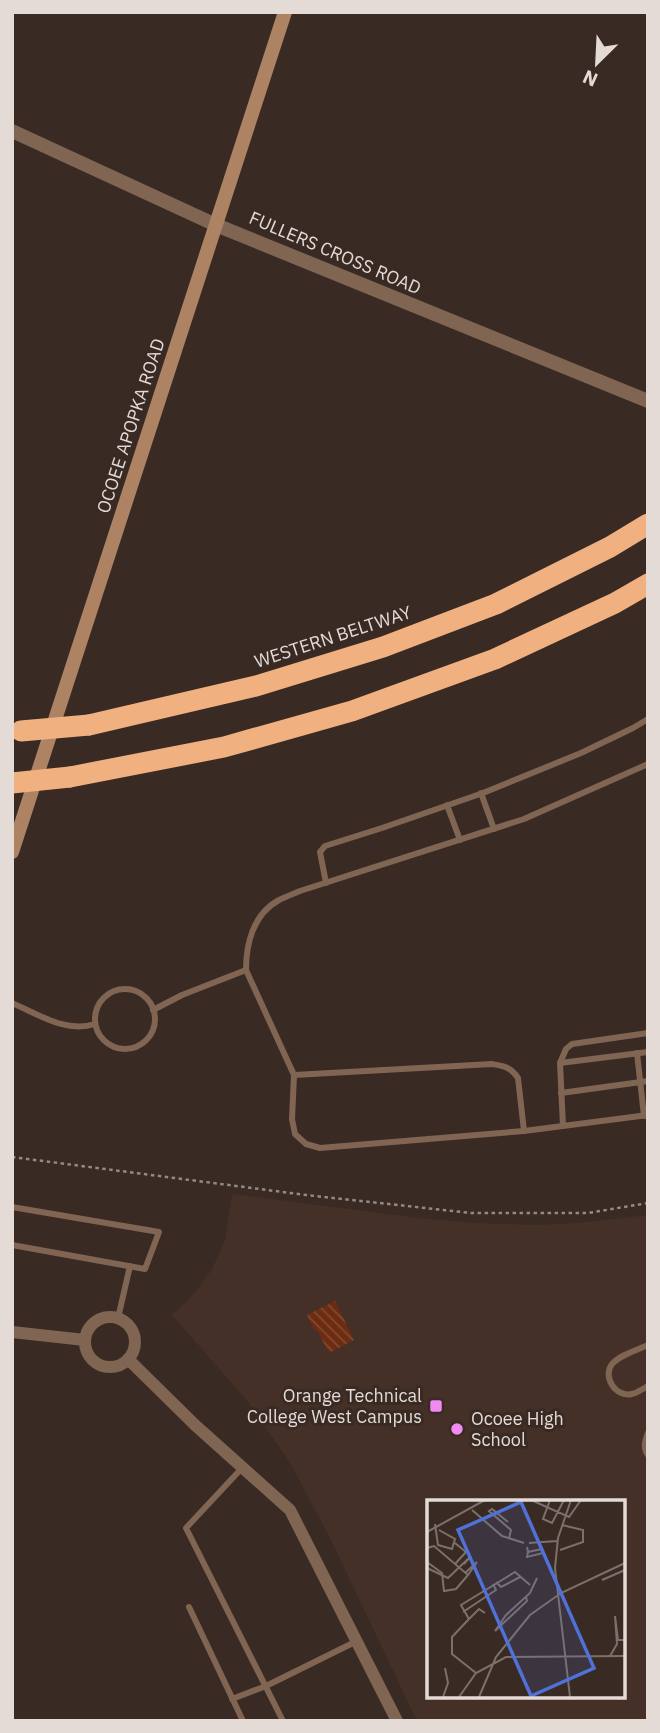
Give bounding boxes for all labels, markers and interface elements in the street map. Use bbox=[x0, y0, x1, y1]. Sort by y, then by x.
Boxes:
north arrow bbox=[562, 28, 632, 98]
text: N bbox=[579, 65, 601, 92]
street label: FULLERS CROSS ROAD bbox=[246, 206, 425, 299]
street label: OCOEE APOPKA ROAD bbox=[91, 336, 170, 516]
street label: WESTERN BELTWAY bbox=[251, 600, 415, 673]
place label: Orange Technical College West Campus bbox=[247, 1384, 422, 1428]
marker: Orange Technical College West Campus bbox=[428, 1398, 444, 1414]
place label: Ocoee High School bbox=[471, 1407, 564, 1451]
marker: Ocoee High School bbox=[449, 1421, 465, 1437]
inset map bbox=[427, 1500, 625, 1698]

